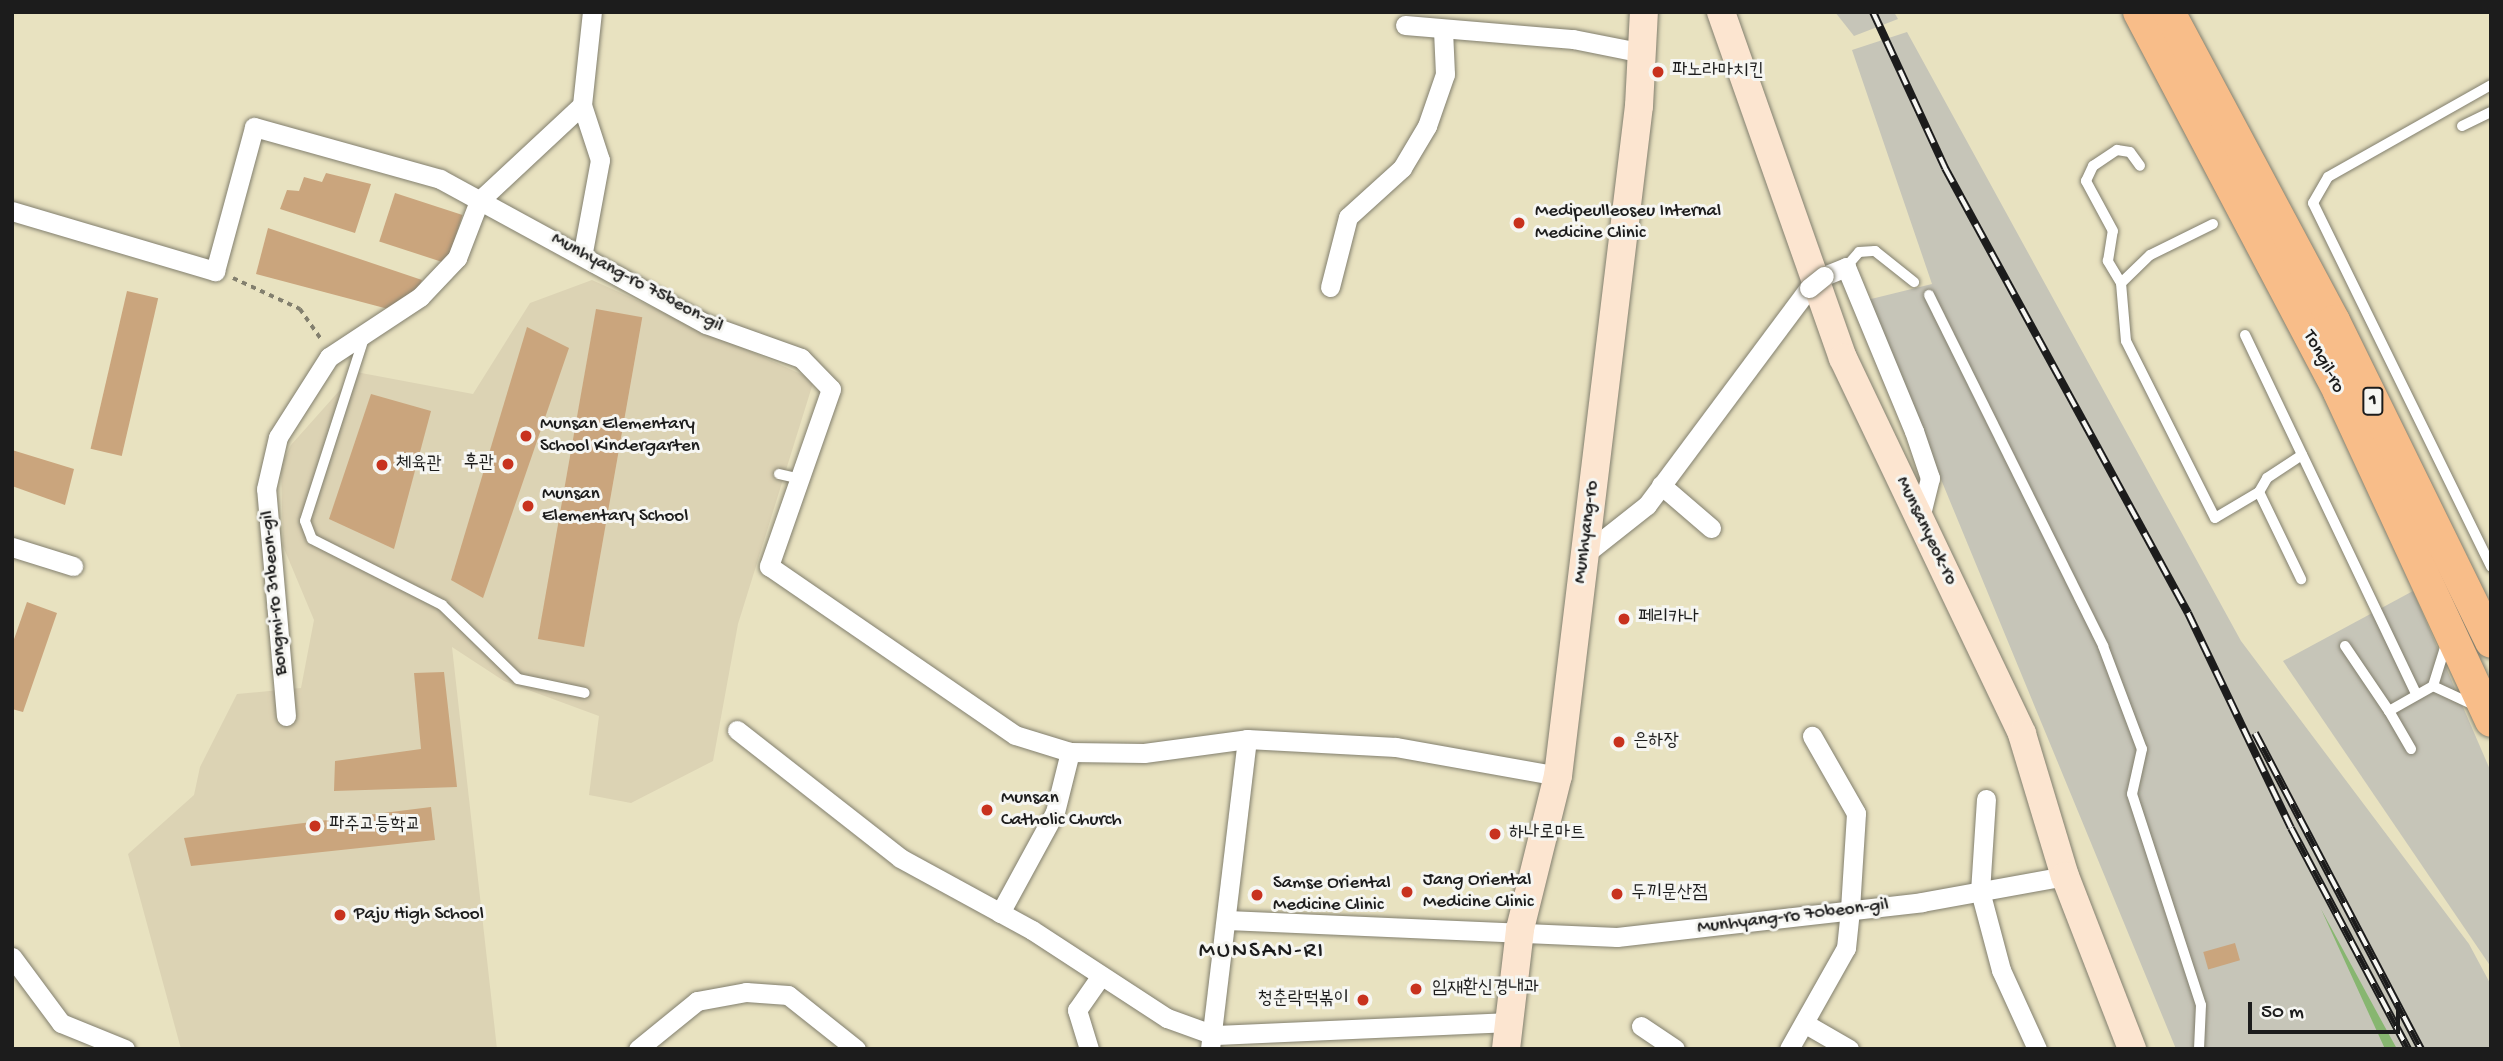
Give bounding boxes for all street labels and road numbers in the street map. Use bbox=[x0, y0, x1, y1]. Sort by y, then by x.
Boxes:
street label: Munhyang-ro 75beon-gil bbox=[547, 228, 727, 338]
street label: Tongil-ro bbox=[2297, 327, 2349, 397]
road number: 1 bbox=[2361, 386, 2385, 416]
street label: Munsanyeok-ro bbox=[1890, 473, 1962, 589]
street label: Munhyang-ro bbox=[1569, 479, 1605, 585]
street label: Bongmi-ro 31beon-gil bbox=[256, 510, 294, 676]
street label: Munhyang-ro 70beon-gil bbox=[1696, 894, 1890, 940]

